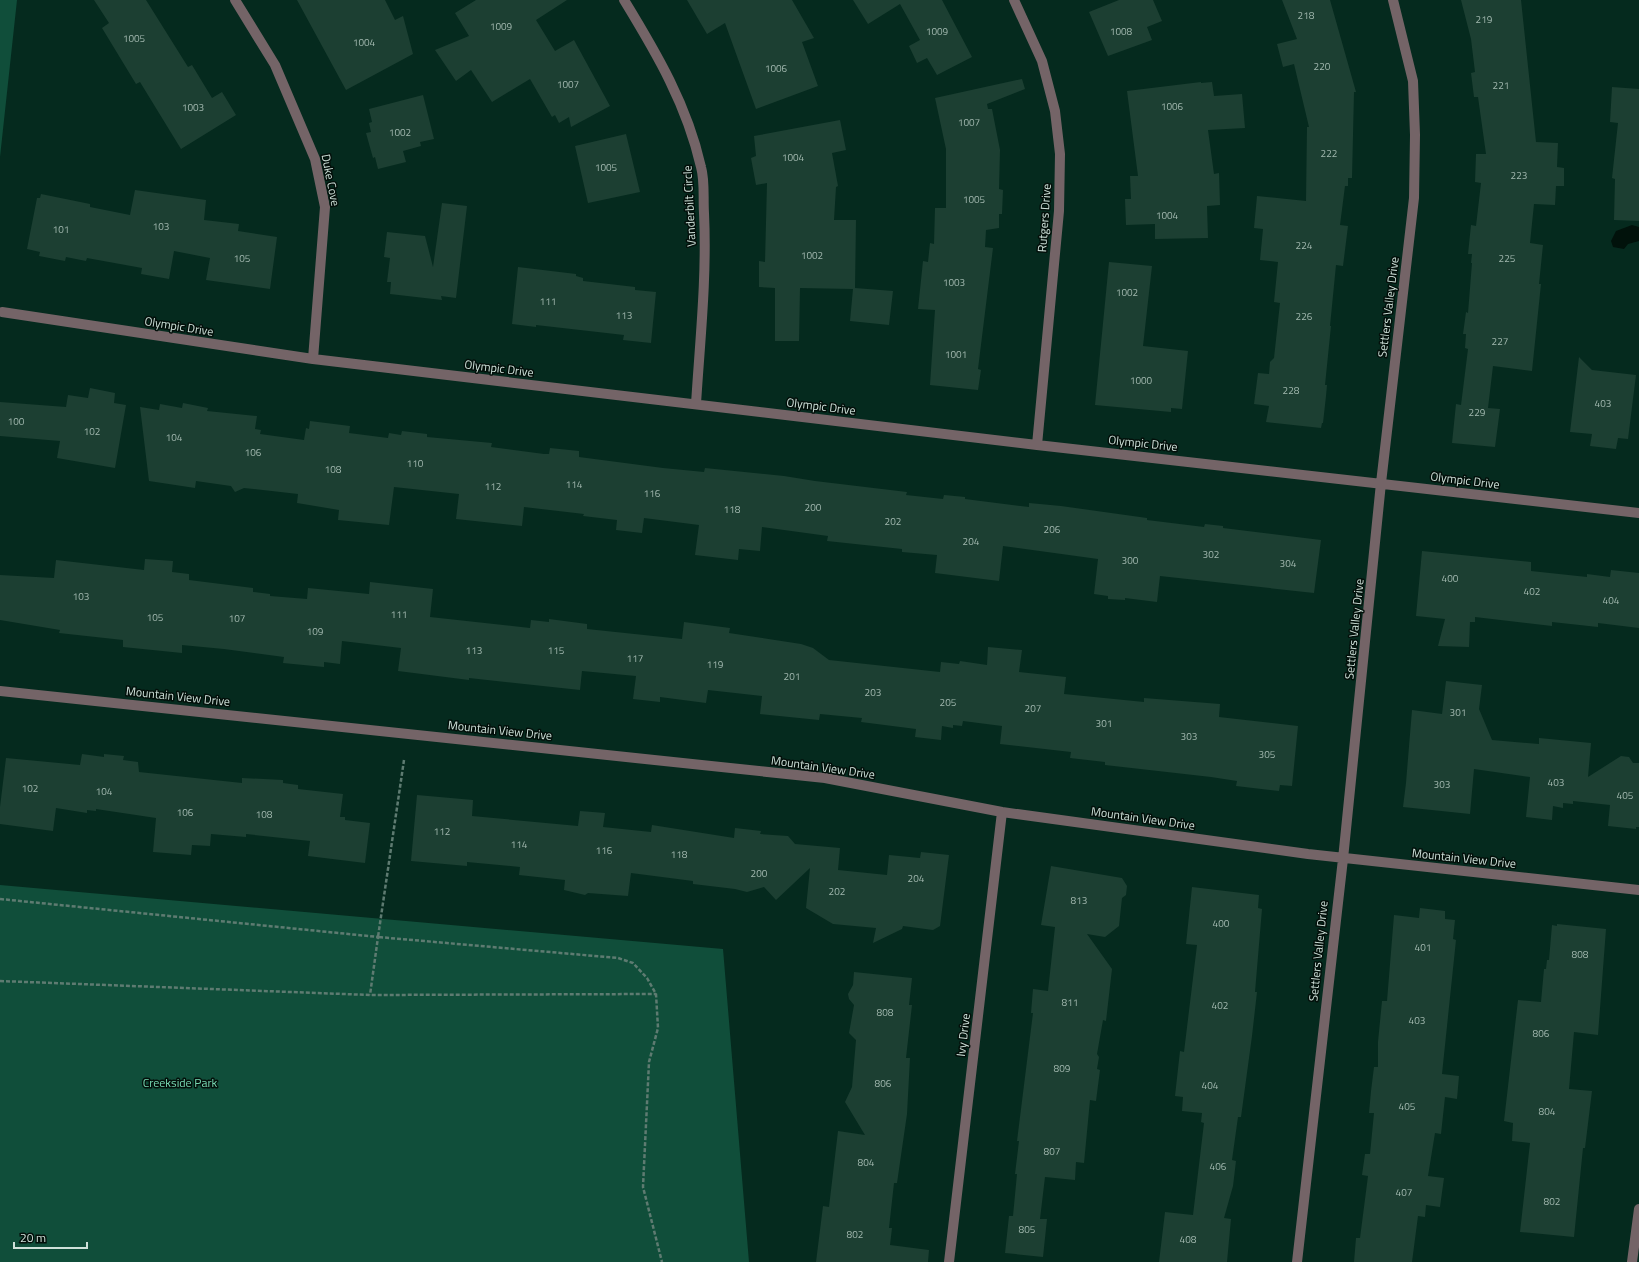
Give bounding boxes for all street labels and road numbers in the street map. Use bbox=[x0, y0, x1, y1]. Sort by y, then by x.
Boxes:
street label: Duke Cove bbox=[317, 152, 345, 208]
street label: Vanderbilt Circle bbox=[677, 165, 701, 247]
street label: Rutgers Drive bbox=[1032, 183, 1056, 253]
street label: Settlers Valley Drive bbox=[1372, 256, 1404, 358]
street label: Olympic Drive bbox=[143, 311, 215, 341]
street label: Olympic Drive bbox=[463, 354, 535, 382]
street label: Olympic Drive bbox=[785, 392, 857, 420]
street label: Olympic Drive bbox=[1107, 430, 1179, 456]
street label: Olympic Drive bbox=[1429, 466, 1501, 494]
street label: Settlers Valley Drive bbox=[1339, 578, 1369, 680]
street label: Mountain View Drive bbox=[125, 681, 231, 711]
street label: Mountain View Drive bbox=[447, 715, 553, 745]
street label: Mountain View Drive bbox=[770, 750, 876, 784]
street label: Mountain View Drive bbox=[1090, 801, 1196, 835]
street label: Mountain View Drive bbox=[1411, 843, 1517, 873]
street label: Settlers Valley Drive bbox=[1303, 900, 1333, 1002]
street label: Ivy Drive bbox=[951, 1012, 975, 1058]

